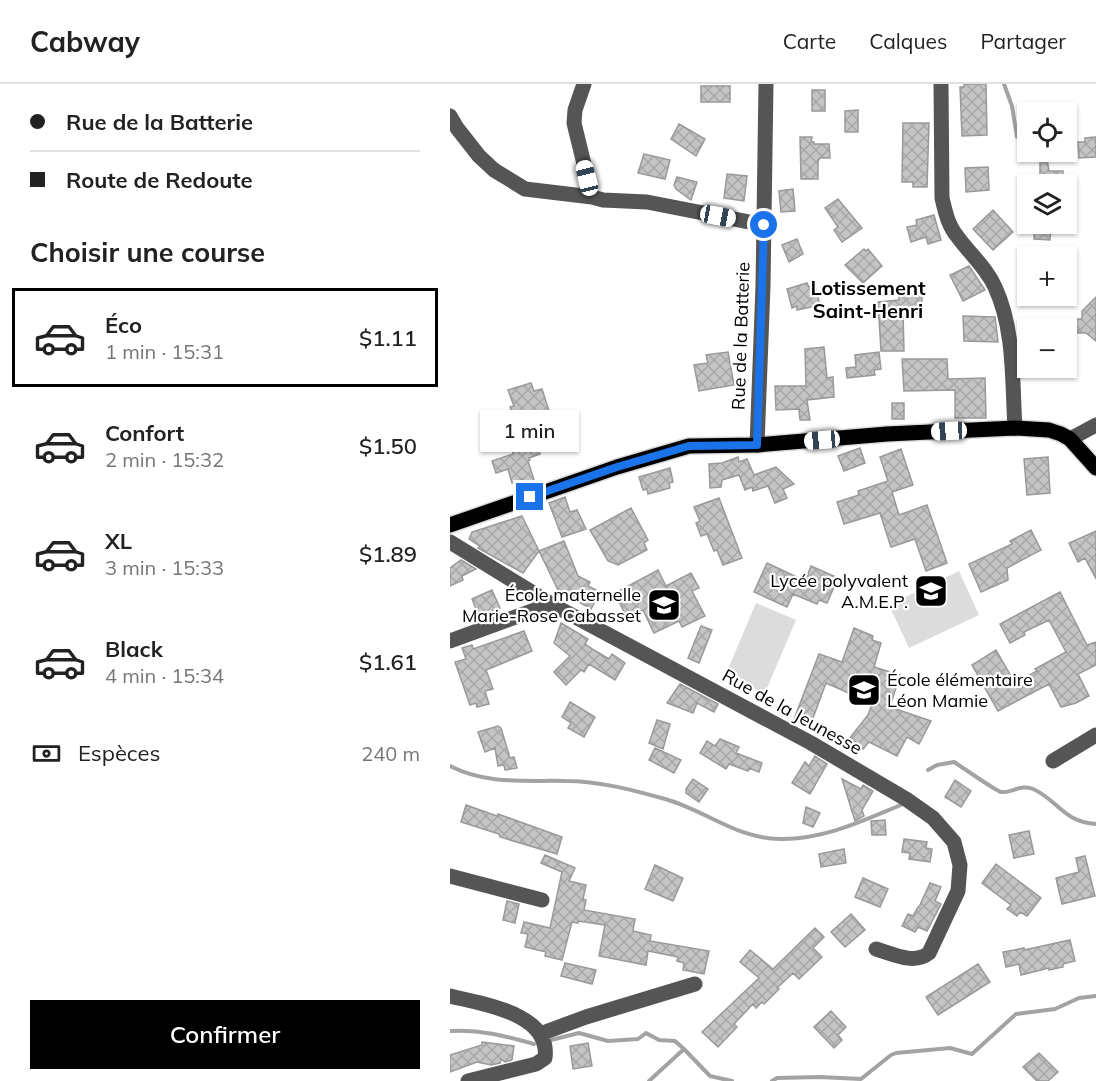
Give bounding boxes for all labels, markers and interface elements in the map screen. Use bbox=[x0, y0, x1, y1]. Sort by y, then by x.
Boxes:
text: Cabway bbox=[30, 24, 140, 59]
text: Carte bbox=[783, 28, 836, 54]
text: Calques bbox=[869, 28, 947, 54]
text: Partager bbox=[980, 28, 1066, 54]
map controls bbox=[1017, 102, 1077, 378]
button: locate bbox=[1017, 102, 1077, 162]
text: Rue de la Batterie bbox=[66, 108, 253, 136]
car bbox=[574, 158, 600, 198]
text: Route de Redoute bbox=[66, 166, 253, 194]
button: layers bbox=[1017, 174, 1077, 234]
car bbox=[699, 204, 737, 228]
route start bbox=[750, 211, 777, 238]
text: Choisir une course bbox=[30, 235, 265, 269]
button: + bbox=[1017, 246, 1077, 306]
street label: Rue de la Batterie bbox=[726, 262, 755, 410]
district label: Lotissement Saint-Henri bbox=[810, 275, 926, 323]
icon: car bbox=[33, 311, 87, 365]
text: Éco bbox=[105, 311, 142, 339]
button: − bbox=[1017, 318, 1077, 378]
text: $1.11 bbox=[359, 324, 417, 352]
text: 1 min · 15:31 bbox=[105, 339, 224, 364]
callout: 1 min bbox=[481, 410, 580, 452]
text: 1 min bbox=[504, 418, 555, 443]
icon: car bbox=[33, 419, 87, 473]
text: Confort bbox=[105, 419, 184, 447]
car bbox=[931, 421, 967, 441]
car bbox=[803, 429, 841, 451]
text: $1.50 bbox=[359, 432, 417, 460]
text: 2 min · 15:32 bbox=[105, 447, 224, 472]
route end bbox=[516, 483, 543, 510]
icon: car bbox=[33, 527, 87, 581]
text: XL bbox=[105, 527, 132, 555]
text: $1.89 bbox=[359, 540, 417, 568]
text: 3 min · 15:33 bbox=[105, 555, 224, 580]
place label: Lycée polyvalent A.M.E.P. bbox=[770, 569, 908, 613]
school or university icon: Lycée polyvalent A.M.E.P. bbox=[913, 573, 949, 609]
place label: École maternelle Marie-Rose Cabasset bbox=[462, 583, 641, 627]
school or university icon: École maternelle Marie-Rose Cabasset bbox=[646, 587, 682, 623]
icon: car bbox=[33, 635, 87, 689]
text: Black bbox=[105, 635, 163, 663]
text: $1.61 bbox=[359, 648, 417, 676]
text: 4 min · 15:34 bbox=[105, 663, 224, 688]
street label: Rue de la Jeunesse bbox=[718, 664, 866, 760]
place label: École élémentaire Léon Mamie bbox=[887, 668, 1033, 712]
school or university icon: École élémentaire Léon Mamie bbox=[846, 672, 882, 708]
icon: cash bbox=[30, 737, 63, 770]
text: Espèces bbox=[78, 739, 160, 767]
text: 240 m bbox=[361, 741, 420, 766]
button: Confirmer bbox=[30, 1000, 420, 1069]

